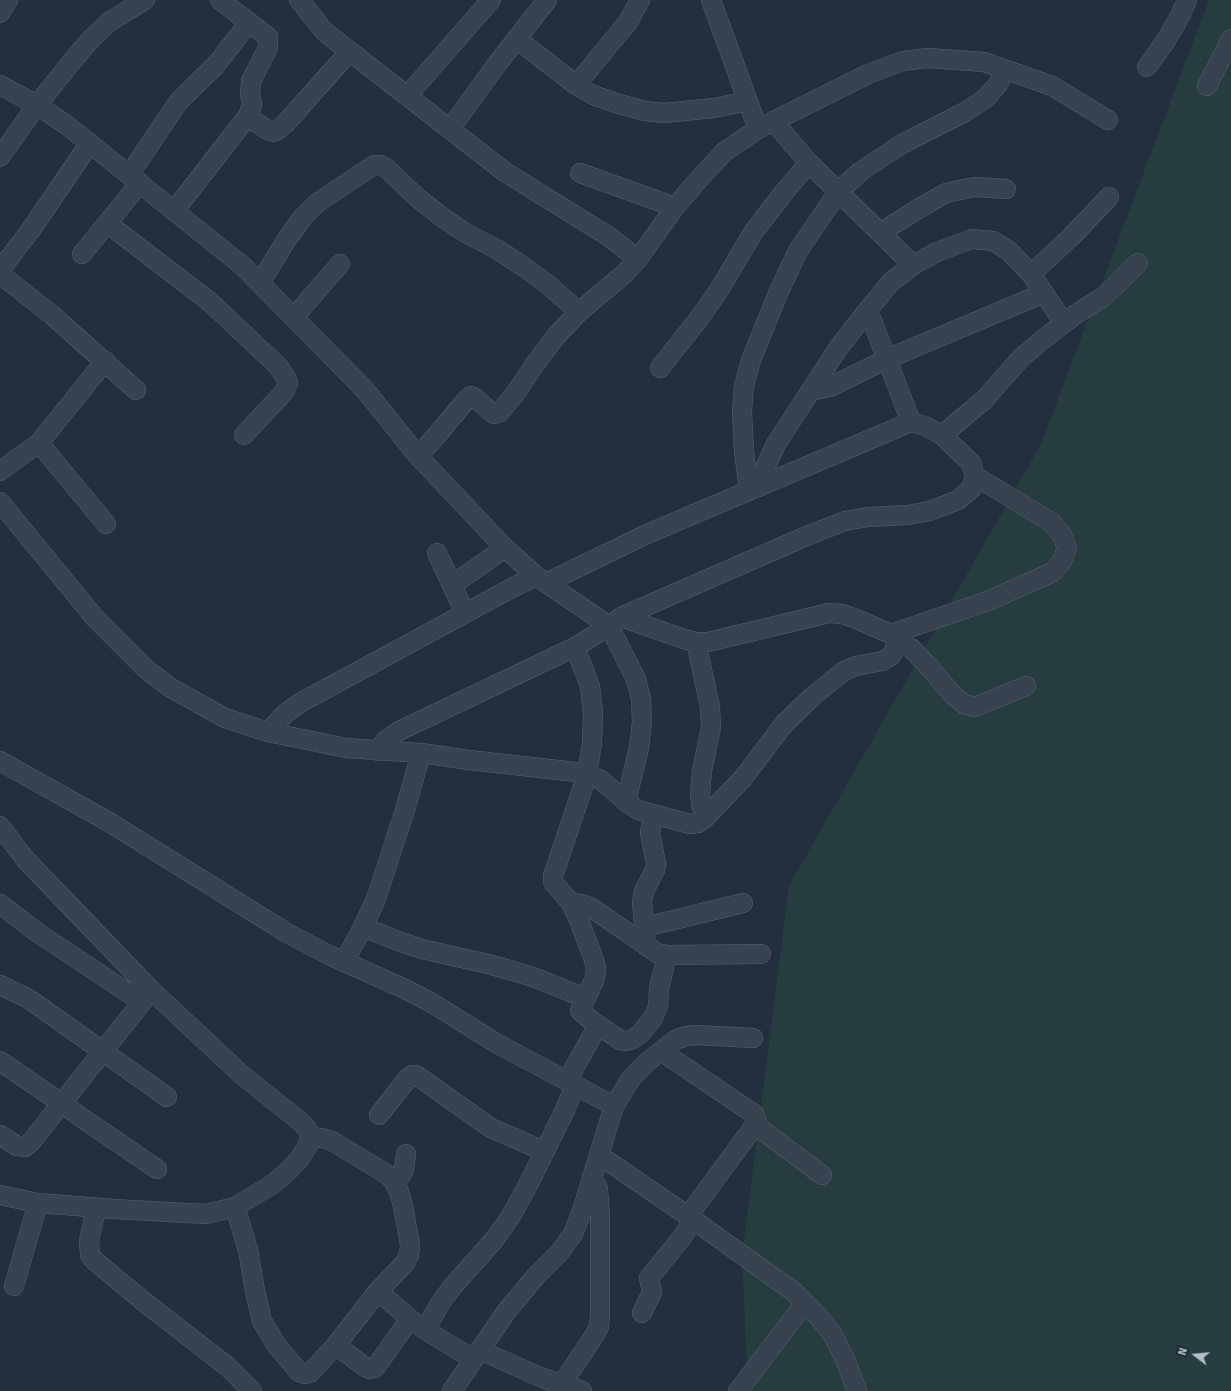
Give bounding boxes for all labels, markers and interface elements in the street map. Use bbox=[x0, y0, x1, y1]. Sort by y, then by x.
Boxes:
north arrow bbox=[1175, 1335, 1215, 1375]
text: N bbox=[1176, 1346, 1190, 1357]

